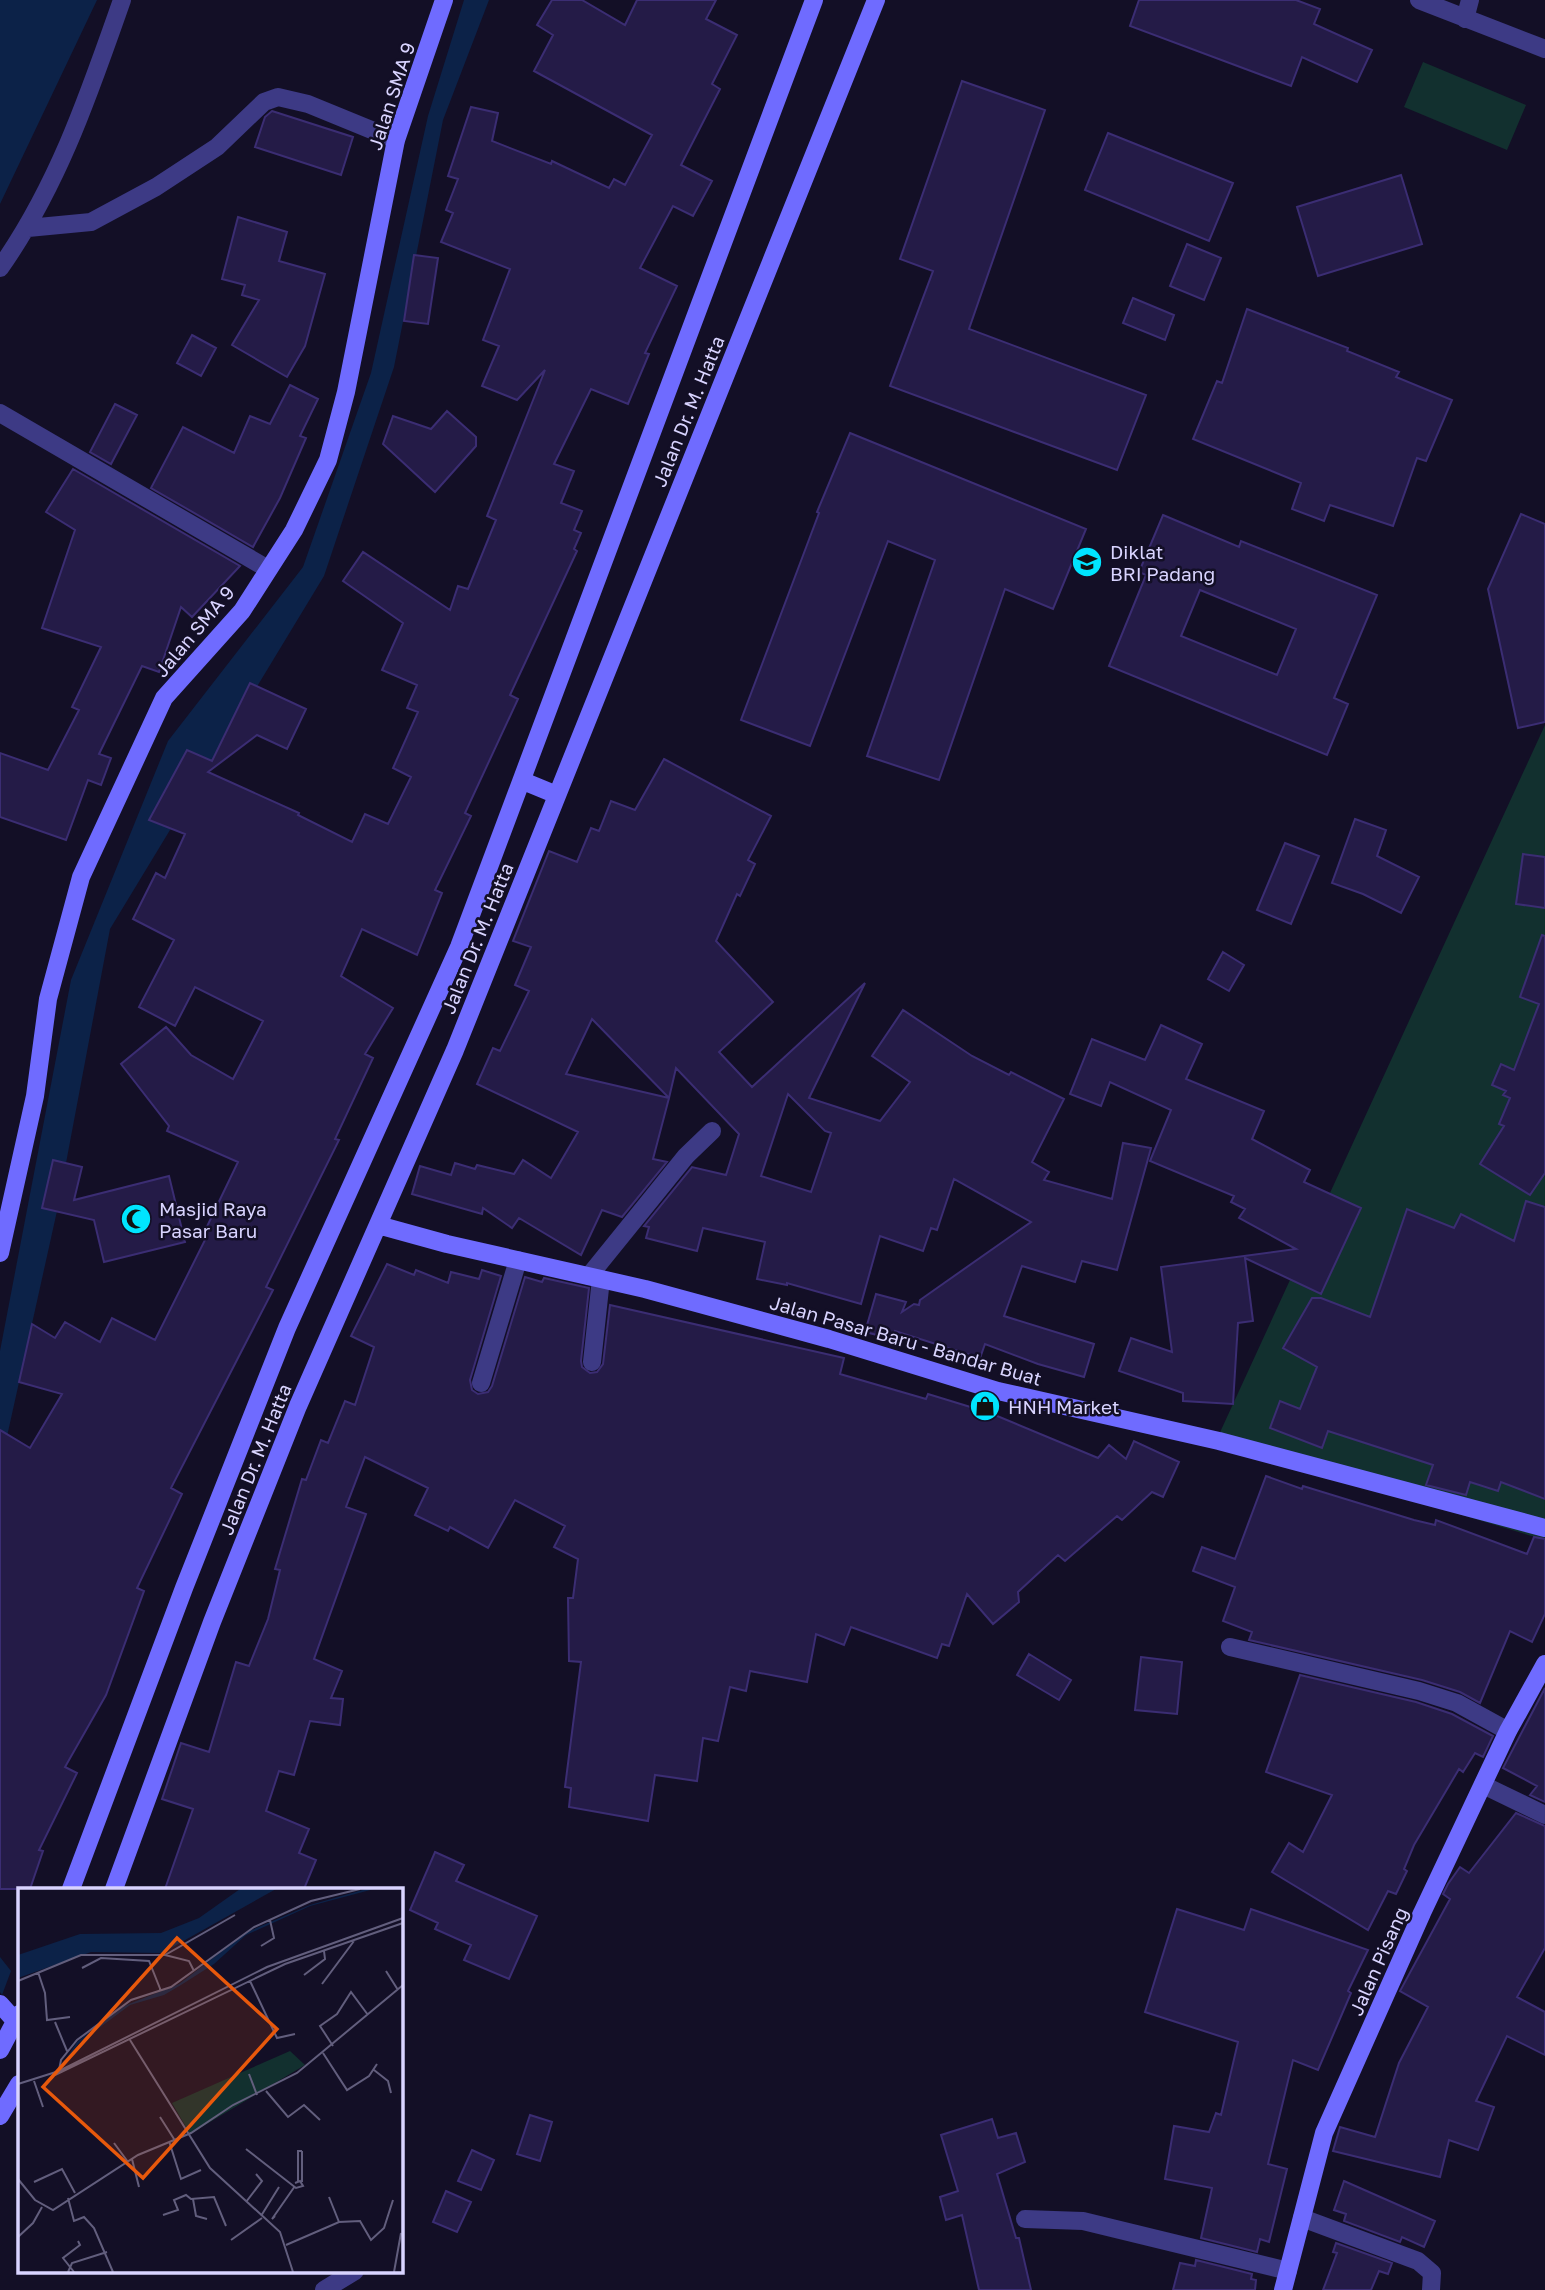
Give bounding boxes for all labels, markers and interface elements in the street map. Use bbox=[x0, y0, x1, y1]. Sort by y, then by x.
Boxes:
street label: Jalan SMA 9 bbox=[363, 39, 419, 153]
street label: Jalan Dr. M. Hatta bbox=[647, 332, 729, 490]
place label: Diklat BRI Padang bbox=[1110, 540, 1215, 585]
school or university icon: Diklat BRI Padang bbox=[1070, 545, 1104, 579]
street label: Jalan SMA 9 bbox=[149, 581, 239, 681]
street label: Jalan Dr. M. Hatta bbox=[436, 859, 518, 1017]
place label: Masjid Raya Pasar Baru bbox=[159, 1197, 267, 1242]
mosque icon: Masjid Raya Pasar Baru bbox=[119, 1202, 153, 1236]
street label: Jalan Pasar Baru - Bandar Buat bbox=[767, 1290, 1045, 1390]
street label: Jalan Dr. M. Hatta bbox=[214, 1380, 296, 1538]
shop icon: HNH Market bbox=[968, 1389, 1002, 1423]
place label: HNH Market bbox=[1008, 1395, 1120, 1418]
inset map bbox=[18, 1888, 402, 2272]
street label: Jalan Pisang bbox=[1344, 1903, 1412, 2019]

